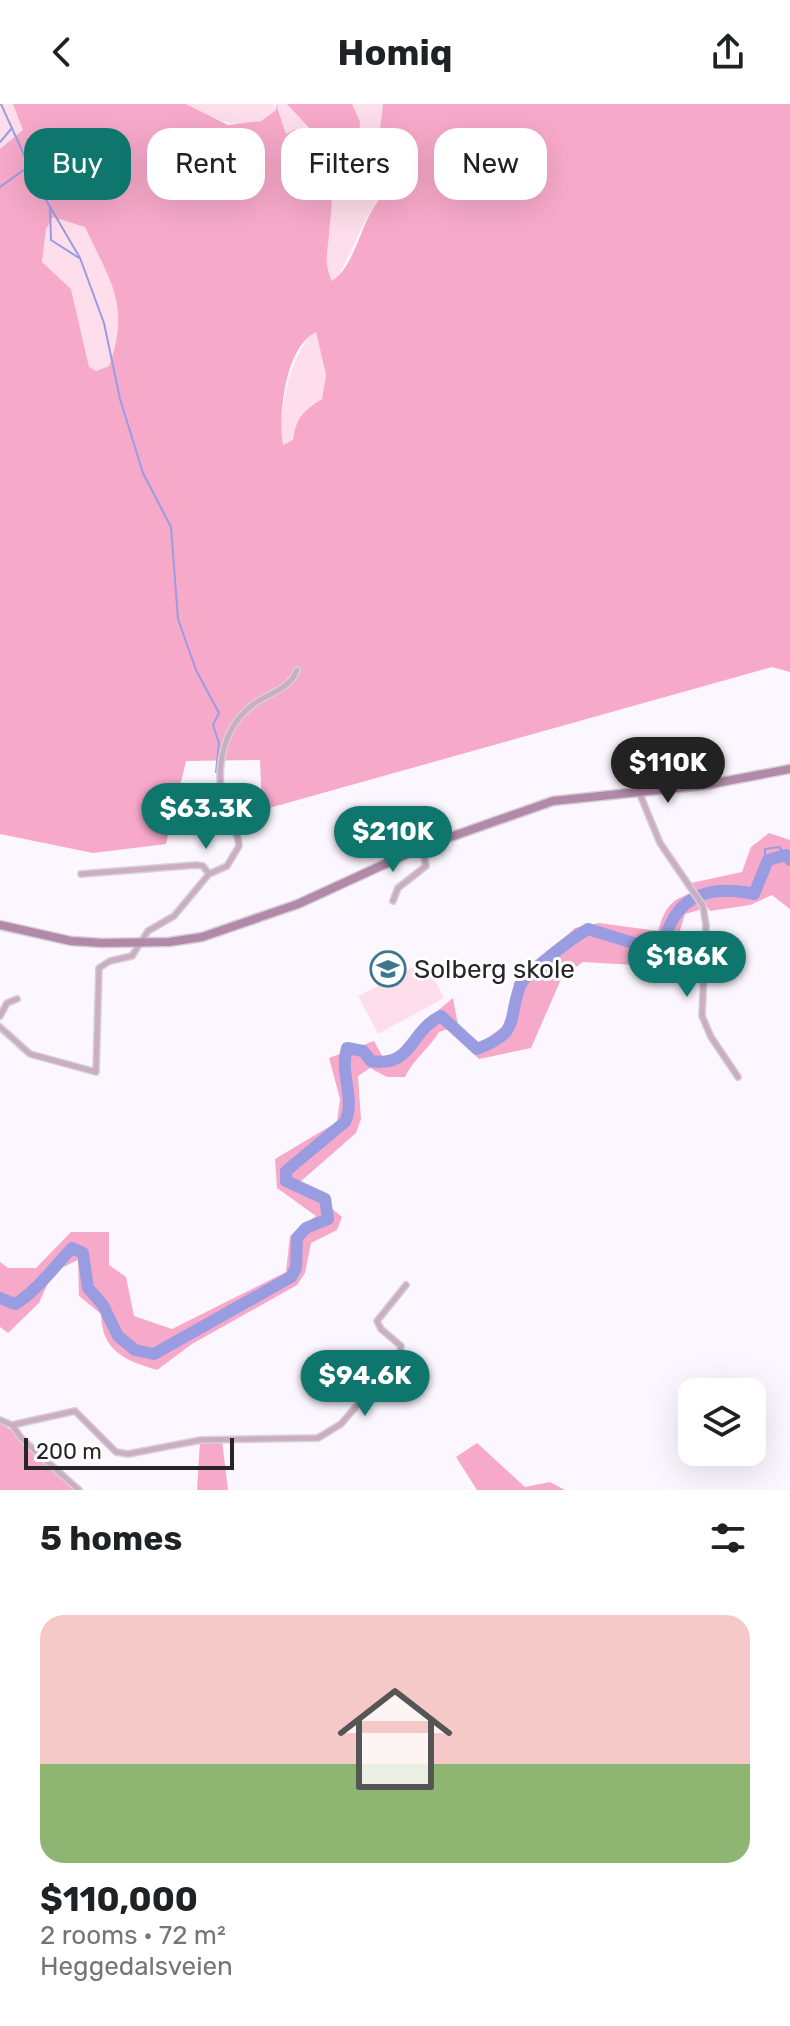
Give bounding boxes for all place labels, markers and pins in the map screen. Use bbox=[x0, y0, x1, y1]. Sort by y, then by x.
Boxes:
pin: $110K bbox=[612, 737, 724, 805]
pin: $63.3K bbox=[141, 783, 271, 851]
pin: $210K bbox=[337, 806, 449, 874]
pin: $186K bbox=[631, 931, 743, 999]
school or university icon: Solberg skole bbox=[369, 950, 407, 988]
place label: Solberg skole bbox=[414, 954, 575, 985]
pin: $94.6K bbox=[300, 1350, 430, 1418]

